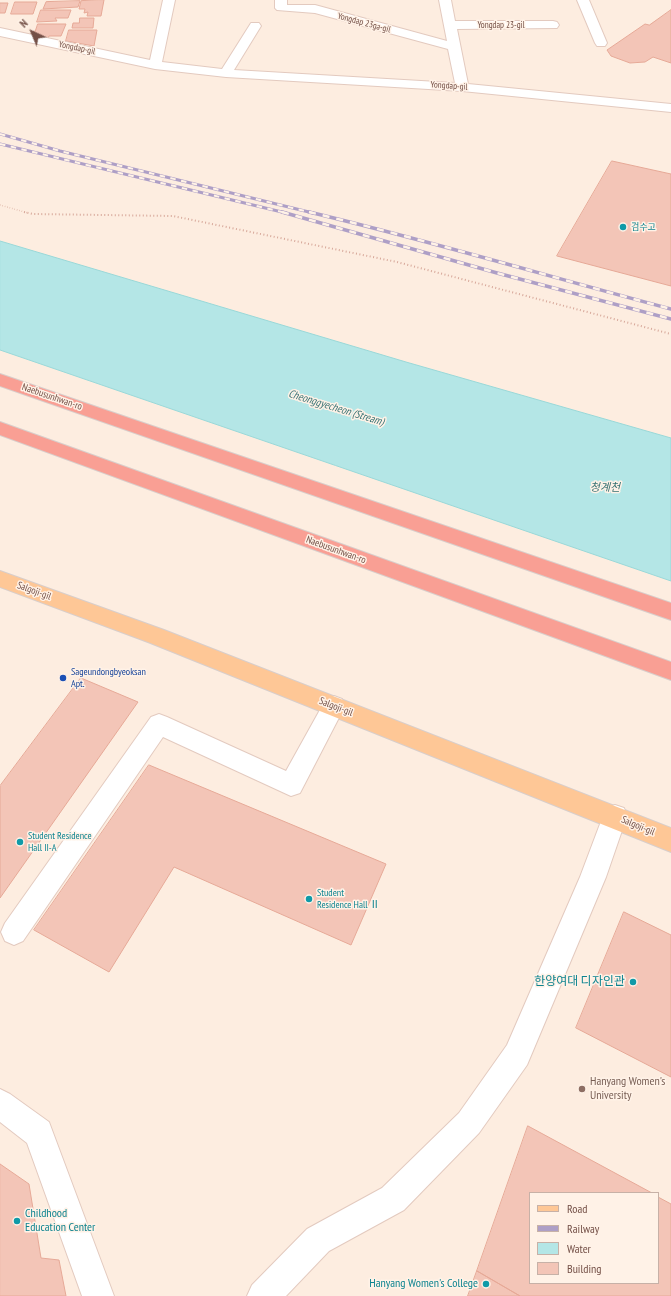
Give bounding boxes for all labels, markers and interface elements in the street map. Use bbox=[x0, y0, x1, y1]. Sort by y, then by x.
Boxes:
street label: Yongdap 23ga-gil bbox=[336, 11, 392, 35]
north arrow bbox=[12, 12, 52, 52]
text: N bbox=[17, 16, 31, 30]
street label: Yongdap 23-gil bbox=[477, 20, 525, 30]
street label: Yongdap-gil bbox=[58, 39, 96, 57]
street label: Yongdap-gil bbox=[430, 79, 468, 93]
marker: 검수고 bbox=[618, 222, 628, 232]
place label: 검수고 bbox=[631, 222, 656, 232]
street label: Naebusunhwan-ro bbox=[20, 381, 84, 413]
water label: Cheonggyecheon (Stream) bbox=[287, 387, 385, 429]
water label: 청계천 bbox=[590, 481, 620, 495]
street label: Naebusunhwan-ro bbox=[304, 534, 368, 566]
street label: Salgoji-gil bbox=[15, 579, 53, 603]
place label: Sageundongbyeoksan Apt. bbox=[71, 666, 146, 690]
marker: Sageundongbyeoksan Apt. bbox=[58, 673, 68, 683]
street label: Salgoji-gil bbox=[317, 695, 355, 719]
street label: Salgoji-gil bbox=[619, 814, 657, 838]
place label: Student Residence Hall II-A bbox=[28, 830, 92, 854]
marker: Student Residence Hall II-A bbox=[15, 837, 25, 847]
place label: Student Residence Hall Ⅱ bbox=[317, 887, 380, 910]
marker: Student Residence Hall Ⅱ bbox=[304, 894, 314, 904]
place label: 한양여대 디자인관 bbox=[534, 975, 625, 989]
marker: 한양여대 디자인관 bbox=[628, 977, 638, 987]
place label: Hanyang Women's University bbox=[590, 1075, 665, 1103]
marker: Hanyang Women's University bbox=[577, 1084, 587, 1094]
legend bbox=[529, 1192, 659, 1284]
text: Road bbox=[567, 1201, 587, 1216]
place label: Childhood Education Center bbox=[25, 1207, 95, 1235]
marker: Childhood Education Center bbox=[12, 1216, 22, 1226]
text: Railway bbox=[567, 1221, 599, 1236]
text: Water bbox=[567, 1241, 591, 1256]
text: Building bbox=[567, 1261, 602, 1276]
place label: Hanyang Women's College bbox=[369, 1277, 478, 1291]
marker: Hanyang Women's College bbox=[481, 1279, 491, 1289]

